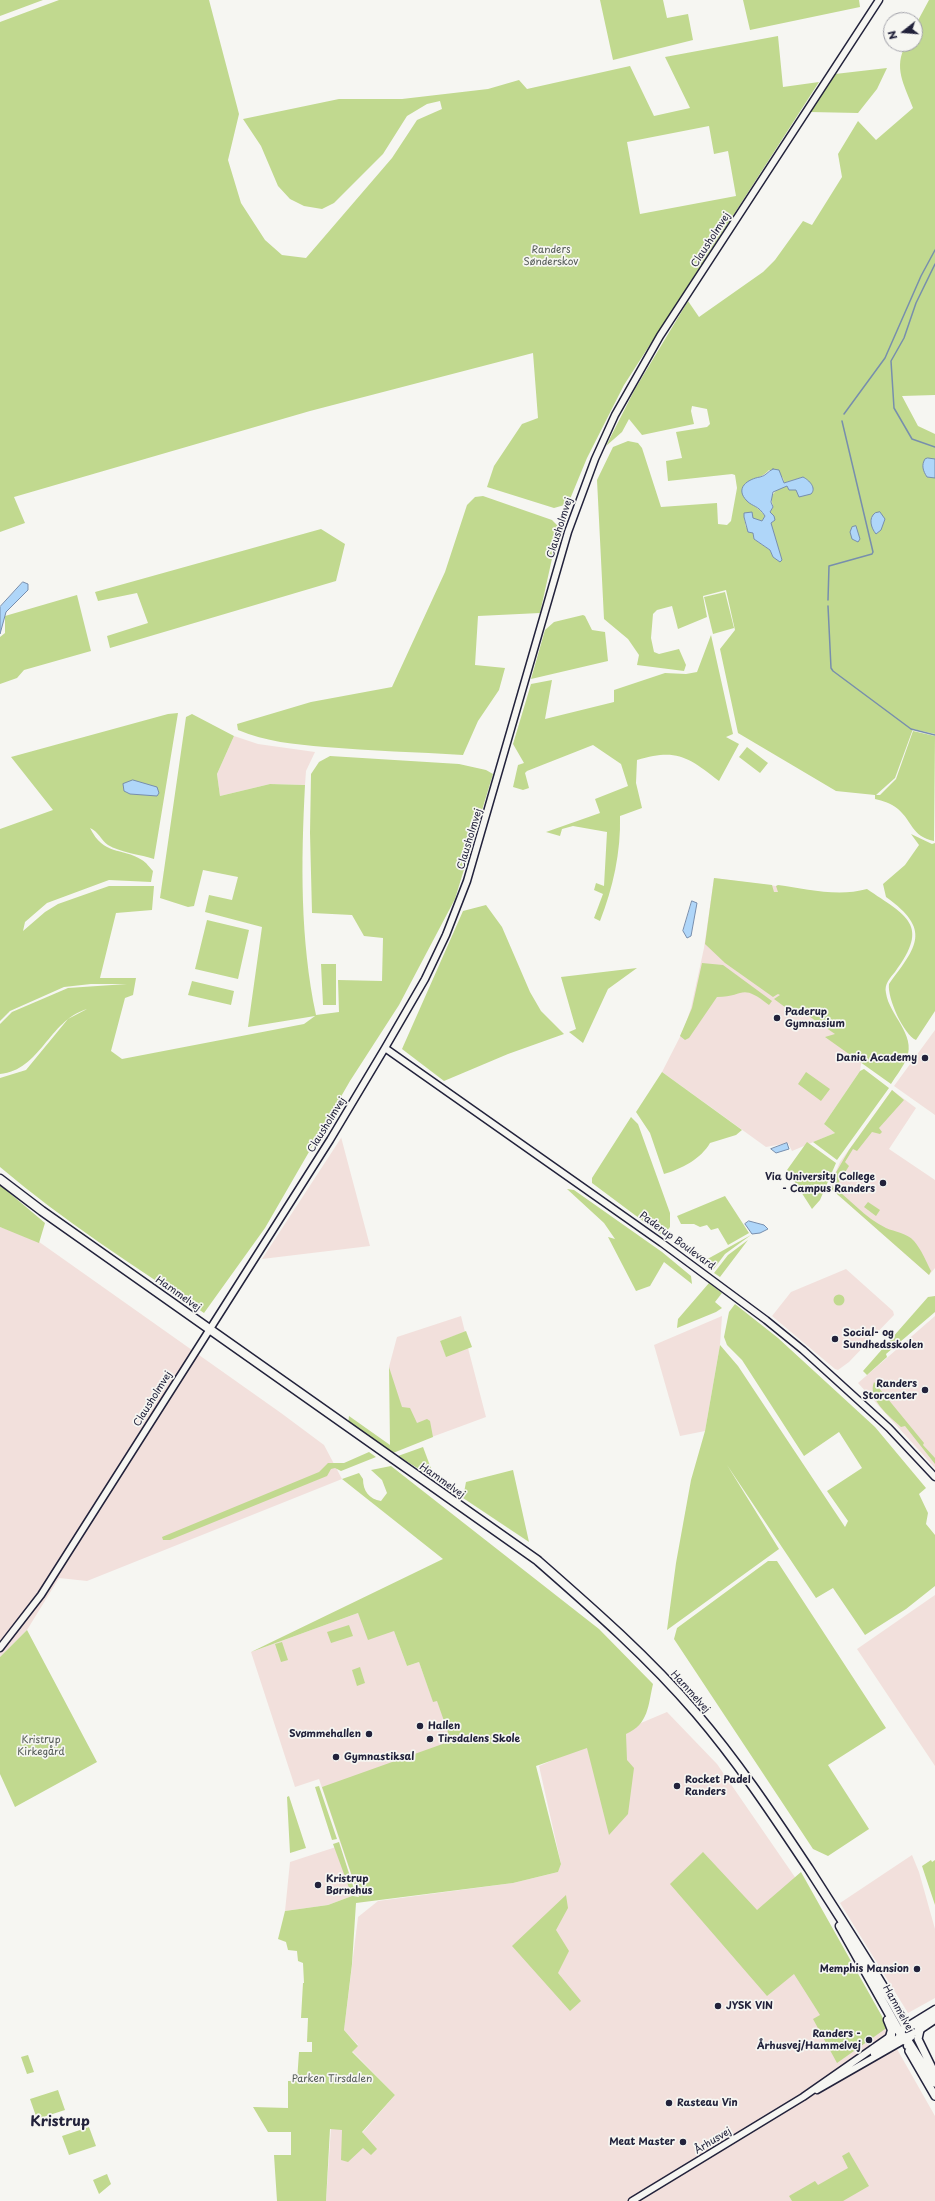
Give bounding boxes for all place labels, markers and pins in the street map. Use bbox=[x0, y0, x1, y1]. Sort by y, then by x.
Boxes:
place label: Paderup Gymnasium bbox=[785, 1006, 845, 1030]
marker: Paderup Gymnasium bbox=[772, 1013, 782, 1023]
place label: Dania Academy bbox=[836, 1052, 917, 1064]
marker: Dania Academy bbox=[920, 1053, 930, 1063]
place label: Via University College - Campus Randers bbox=[765, 1171, 875, 1194]
marker: Via University College - Campus Randers bbox=[878, 1178, 888, 1188]
place label: Social- og Sundhedsskolen bbox=[843, 1327, 923, 1350]
marker: Social- og Sundhedsskolen bbox=[830, 1334, 840, 1344]
place label: Randers Storcenter bbox=[863, 1378, 917, 1402]
marker: Randers Storcenter bbox=[920, 1385, 930, 1395]
place label: Hallen bbox=[428, 1720, 460, 1732]
marker: Hallen bbox=[415, 1721, 425, 1731]
place label: Svømmehallen bbox=[289, 1728, 361, 1740]
marker: Svømmehallen bbox=[364, 1729, 374, 1739]
place label: Tirsdalens Skole bbox=[438, 1733, 520, 1745]
marker: Tirsdalens Skole bbox=[425, 1734, 435, 1744]
place label: Gymnastiksal bbox=[344, 1751, 414, 1763]
marker: Gymnastiksal bbox=[331, 1752, 341, 1762]
place label: Rocket Padel Randers bbox=[685, 1774, 751, 1798]
marker: Rocket Padel Randers bbox=[672, 1781, 682, 1791]
place label: Kristrup Børnehus bbox=[326, 1873, 372, 1896]
marker: Kristrup Børnehus bbox=[313, 1880, 323, 1890]
place label: Memphis Mansion bbox=[820, 1963, 909, 1975]
marker: Memphis Mansion bbox=[912, 1964, 922, 1974]
place label: JYSK VIN bbox=[726, 2000, 773, 2012]
marker: JYSK VIN bbox=[713, 2001, 723, 2011]
place label: Randers - Århusvej/Hammelvej bbox=[757, 2028, 861, 2052]
marker: Randers - Århusvej/Hammelvej bbox=[864, 2035, 874, 2045]
place label: Rasteau Vin bbox=[677, 2097, 738, 2109]
marker: Rasteau Vin bbox=[664, 2098, 674, 2108]
place label: Meat Master bbox=[609, 2136, 675, 2148]
marker: Meat Master bbox=[678, 2137, 688, 2147]

